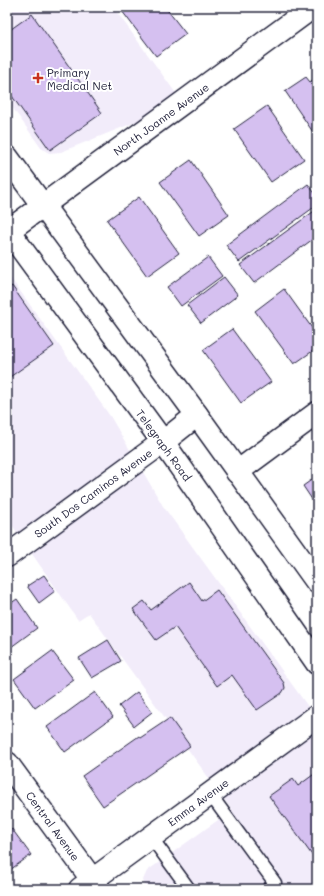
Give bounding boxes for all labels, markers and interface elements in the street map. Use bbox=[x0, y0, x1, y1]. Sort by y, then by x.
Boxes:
place label: Primary Medical Net bbox=[47, 65, 112, 93]
marker: Primary Medical Net bbox=[32, 72, 44, 84]
street label: North Joanne Avenue bbox=[110, 79, 212, 159]
street label: Telegraph Road bbox=[133, 406, 195, 484]
street label: South Dos Caminos Avenue bbox=[31, 445, 155, 541]
street label: Emma Avenue bbox=[164, 775, 232, 829]
street label: Central Avenue bbox=[23, 788, 83, 864]

